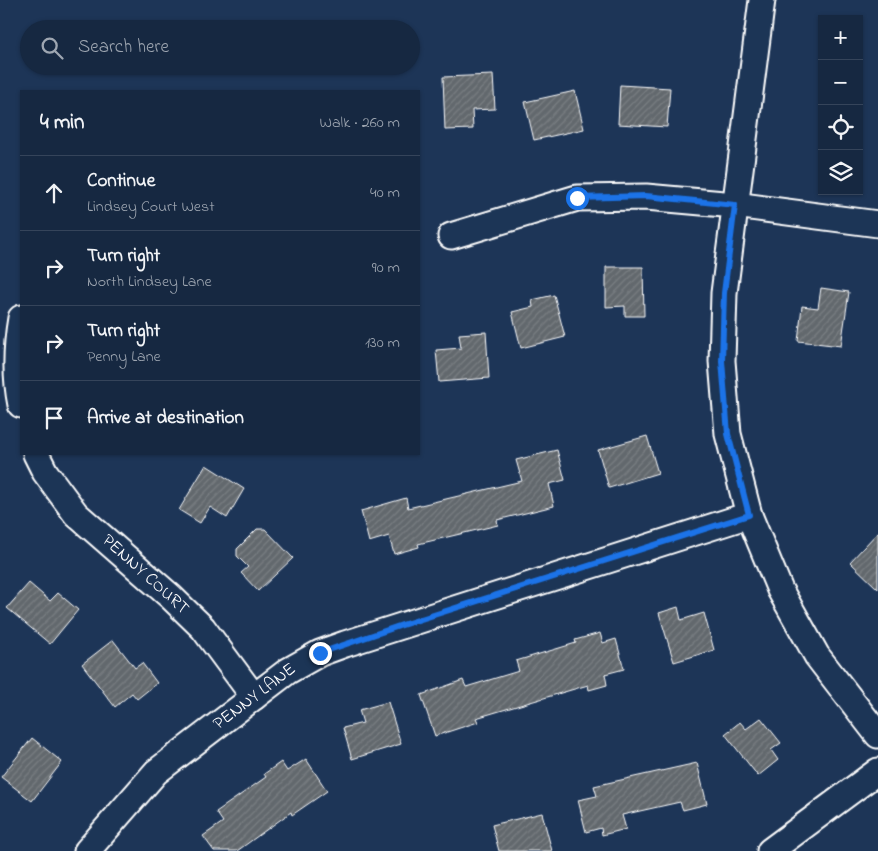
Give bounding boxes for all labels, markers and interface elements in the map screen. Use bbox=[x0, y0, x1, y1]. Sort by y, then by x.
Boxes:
map controls bbox=[818, 15, 863, 195]
button: + bbox=[818, 15, 863, 60]
search box bbox=[20, 20, 420, 75]
icon: search bbox=[38, 34, 66, 62]
text: Search here bbox=[78, 34, 169, 61]
button: − bbox=[818, 60, 863, 105]
button: locate bbox=[818, 105, 863, 150]
text: 4 min bbox=[40, 108, 84, 138]
text: Walk · 260 m bbox=[320, 111, 400, 135]
button: layers bbox=[818, 150, 863, 195]
text: Continue bbox=[87, 168, 155, 195]
icon: ahead bbox=[40, 179, 68, 207]
text: 40 m bbox=[370, 181, 400, 205]
route start bbox=[566, 187, 589, 210]
text: Lindsey Court West bbox=[87, 195, 215, 219]
text: Turn right bbox=[87, 243, 160, 270]
icon: right bbox=[40, 254, 68, 282]
text: 90 m bbox=[372, 256, 400, 280]
text: North Lindsey Lane bbox=[87, 270, 212, 294]
text: Turn right bbox=[87, 318, 160, 345]
icon: right bbox=[40, 329, 68, 357]
text: 130 m bbox=[365, 331, 400, 355]
text: Penny Lane bbox=[87, 345, 161, 369]
icon: arrive bbox=[40, 404, 68, 432]
text: Arrive at destination bbox=[87, 405, 244, 432]
street label: PENNY COURT bbox=[95, 528, 195, 622]
route end bbox=[309, 642, 332, 665]
street label: PENNY LANE bbox=[208, 657, 302, 737]

